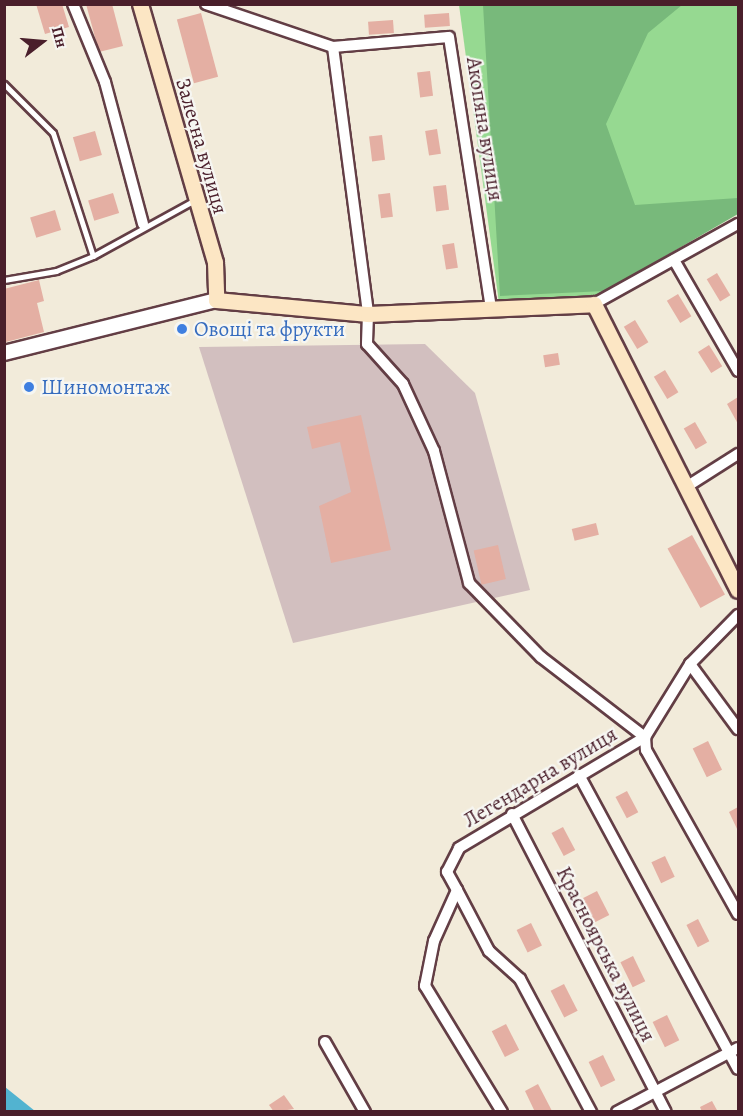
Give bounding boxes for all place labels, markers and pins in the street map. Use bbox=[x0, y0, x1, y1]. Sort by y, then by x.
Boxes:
place label: Овощі та фрукти bbox=[194, 316, 345, 342]
marker: Овощі та фрукти bbox=[175, 322, 189, 336]
place label: Шиномонтаж bbox=[41, 374, 170, 400]
marker: Шиномонтаж bbox=[22, 380, 36, 394]

